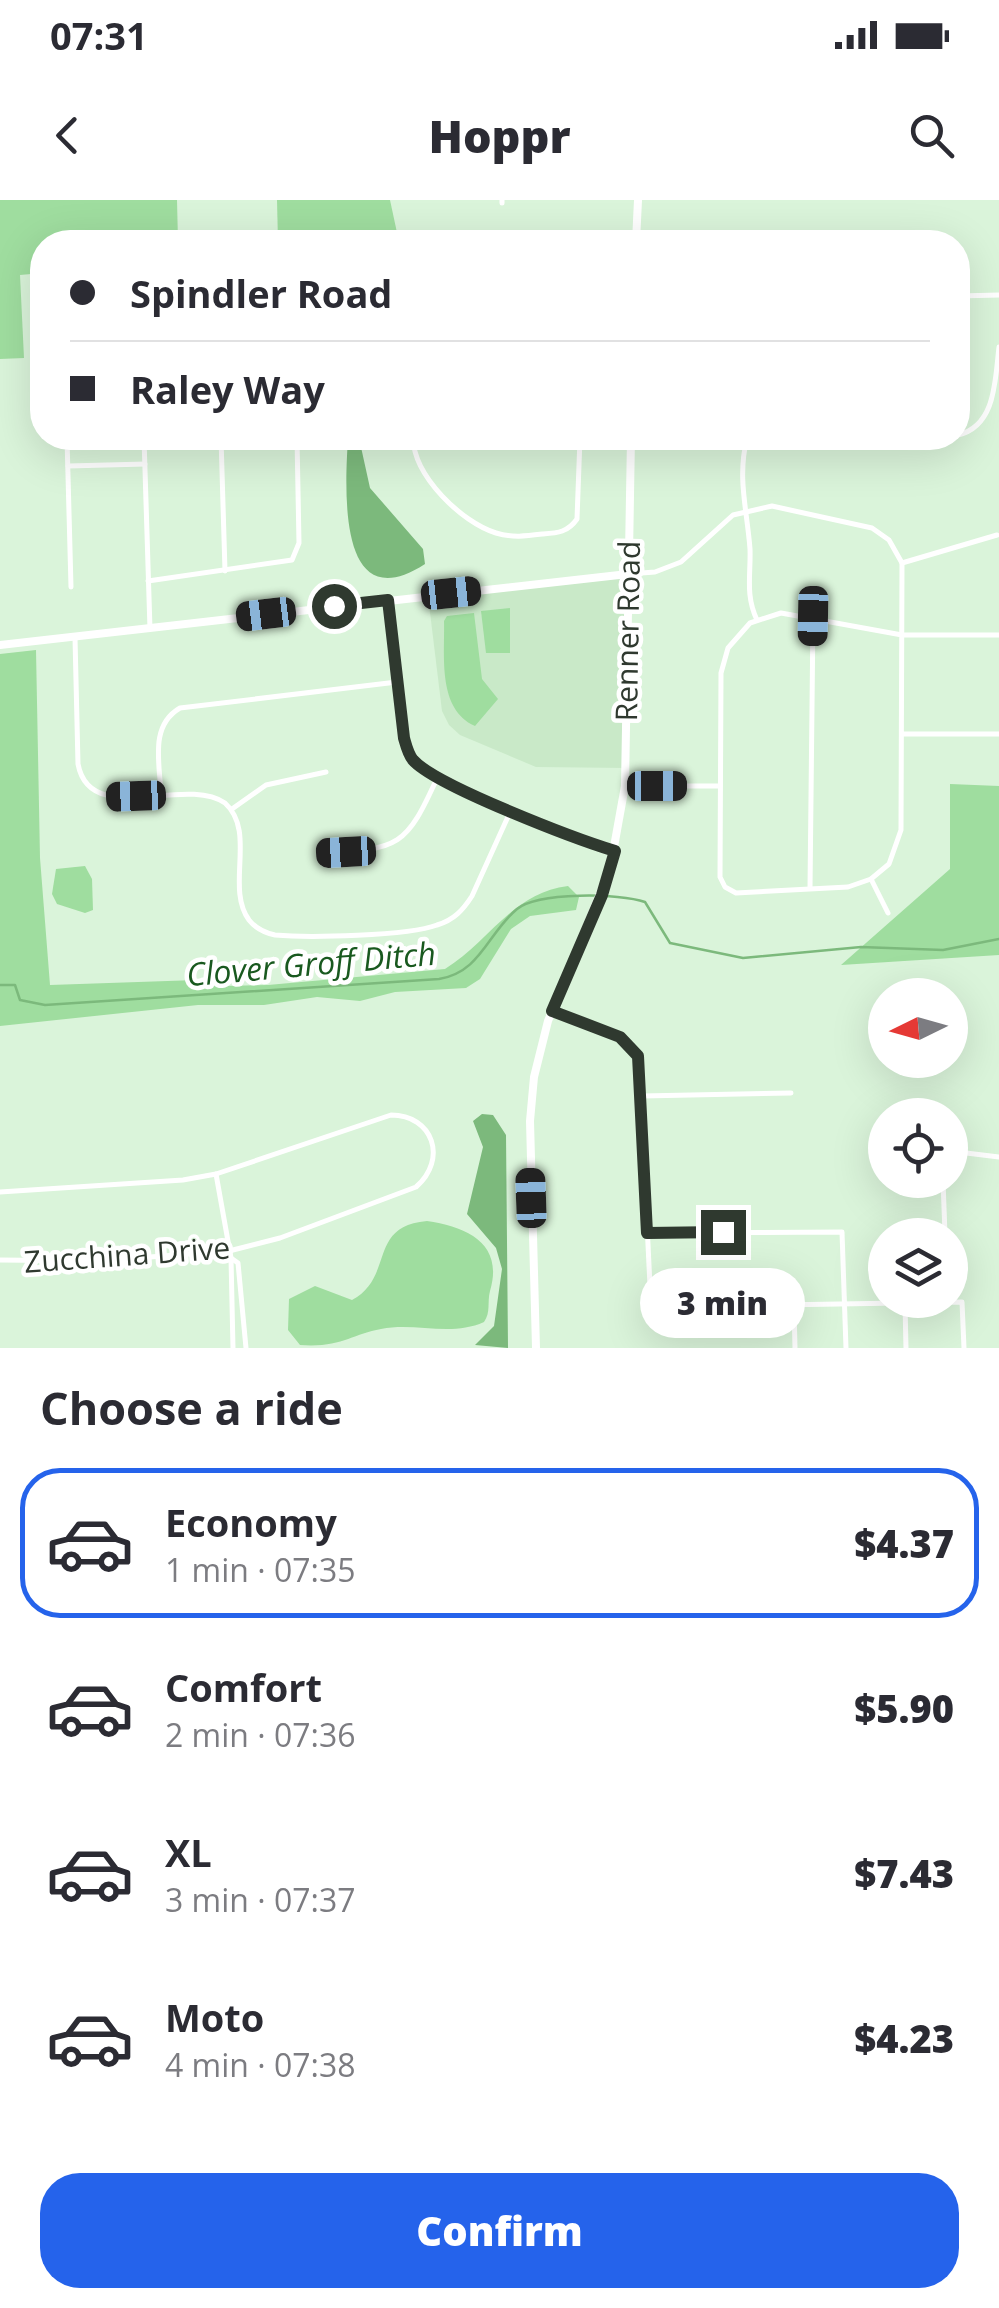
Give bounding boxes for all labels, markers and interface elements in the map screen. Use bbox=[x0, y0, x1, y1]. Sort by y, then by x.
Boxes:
text: 07:31 bbox=[50, 9, 148, 61]
text: Hoppr bbox=[428, 105, 571, 166]
icon: back bbox=[40, 108, 95, 163]
icon: search bbox=[904, 108, 959, 163]
text: Spindler Road bbox=[130, 267, 392, 319]
text: Raley Way bbox=[130, 363, 325, 415]
street label: Renner Road bbox=[605, 540, 649, 722]
car bbox=[420, 575, 482, 611]
route start bbox=[312, 584, 357, 629]
car bbox=[797, 586, 829, 646]
car bbox=[234, 595, 298, 633]
car bbox=[627, 771, 687, 801]
car bbox=[105, 780, 167, 812]
car bbox=[315, 835, 377, 869]
water label: Clover Groff Ditch bbox=[185, 931, 437, 995]
north arrow bbox=[868, 978, 968, 1078]
map controls bbox=[868, 978, 968, 1318]
button: locate bbox=[868, 1098, 968, 1198]
car bbox=[515, 1167, 547, 1229]
route end bbox=[701, 1210, 746, 1255]
button: layers bbox=[868, 1218, 968, 1318]
street label: Zucchina Drive bbox=[23, 1226, 231, 1282]
callout: 3 min bbox=[640, 1267, 806, 1337]
text: 3 min bbox=[677, 1281, 768, 1324]
text: Choose a ride bbox=[40, 1377, 343, 1438]
text: Economy bbox=[165, 1496, 337, 1548]
icon: car bbox=[45, 1498, 135, 1588]
text: $4.37 bbox=[854, 1517, 954, 1569]
text: 1 min · 07:35 bbox=[165, 1548, 356, 1591]
text: Comfort bbox=[165, 1661, 322, 1713]
icon: car bbox=[45, 1663, 135, 1753]
text: $5.90 bbox=[854, 1682, 954, 1734]
text: 2 min · 07:36 bbox=[165, 1713, 356, 1756]
text: XL bbox=[165, 1826, 212, 1878]
icon: car bbox=[45, 1828, 135, 1918]
text: $7.43 bbox=[854, 1847, 954, 1899]
text: 3 min · 07:37 bbox=[165, 1878, 356, 1921]
text: Moto bbox=[165, 1991, 264, 2043]
icon: car bbox=[45, 1993, 135, 2083]
text: $4.23 bbox=[854, 2012, 954, 2064]
text: 4 min · 07:38 bbox=[165, 2043, 356, 2086]
button: Confirm bbox=[40, 2173, 959, 2288]

